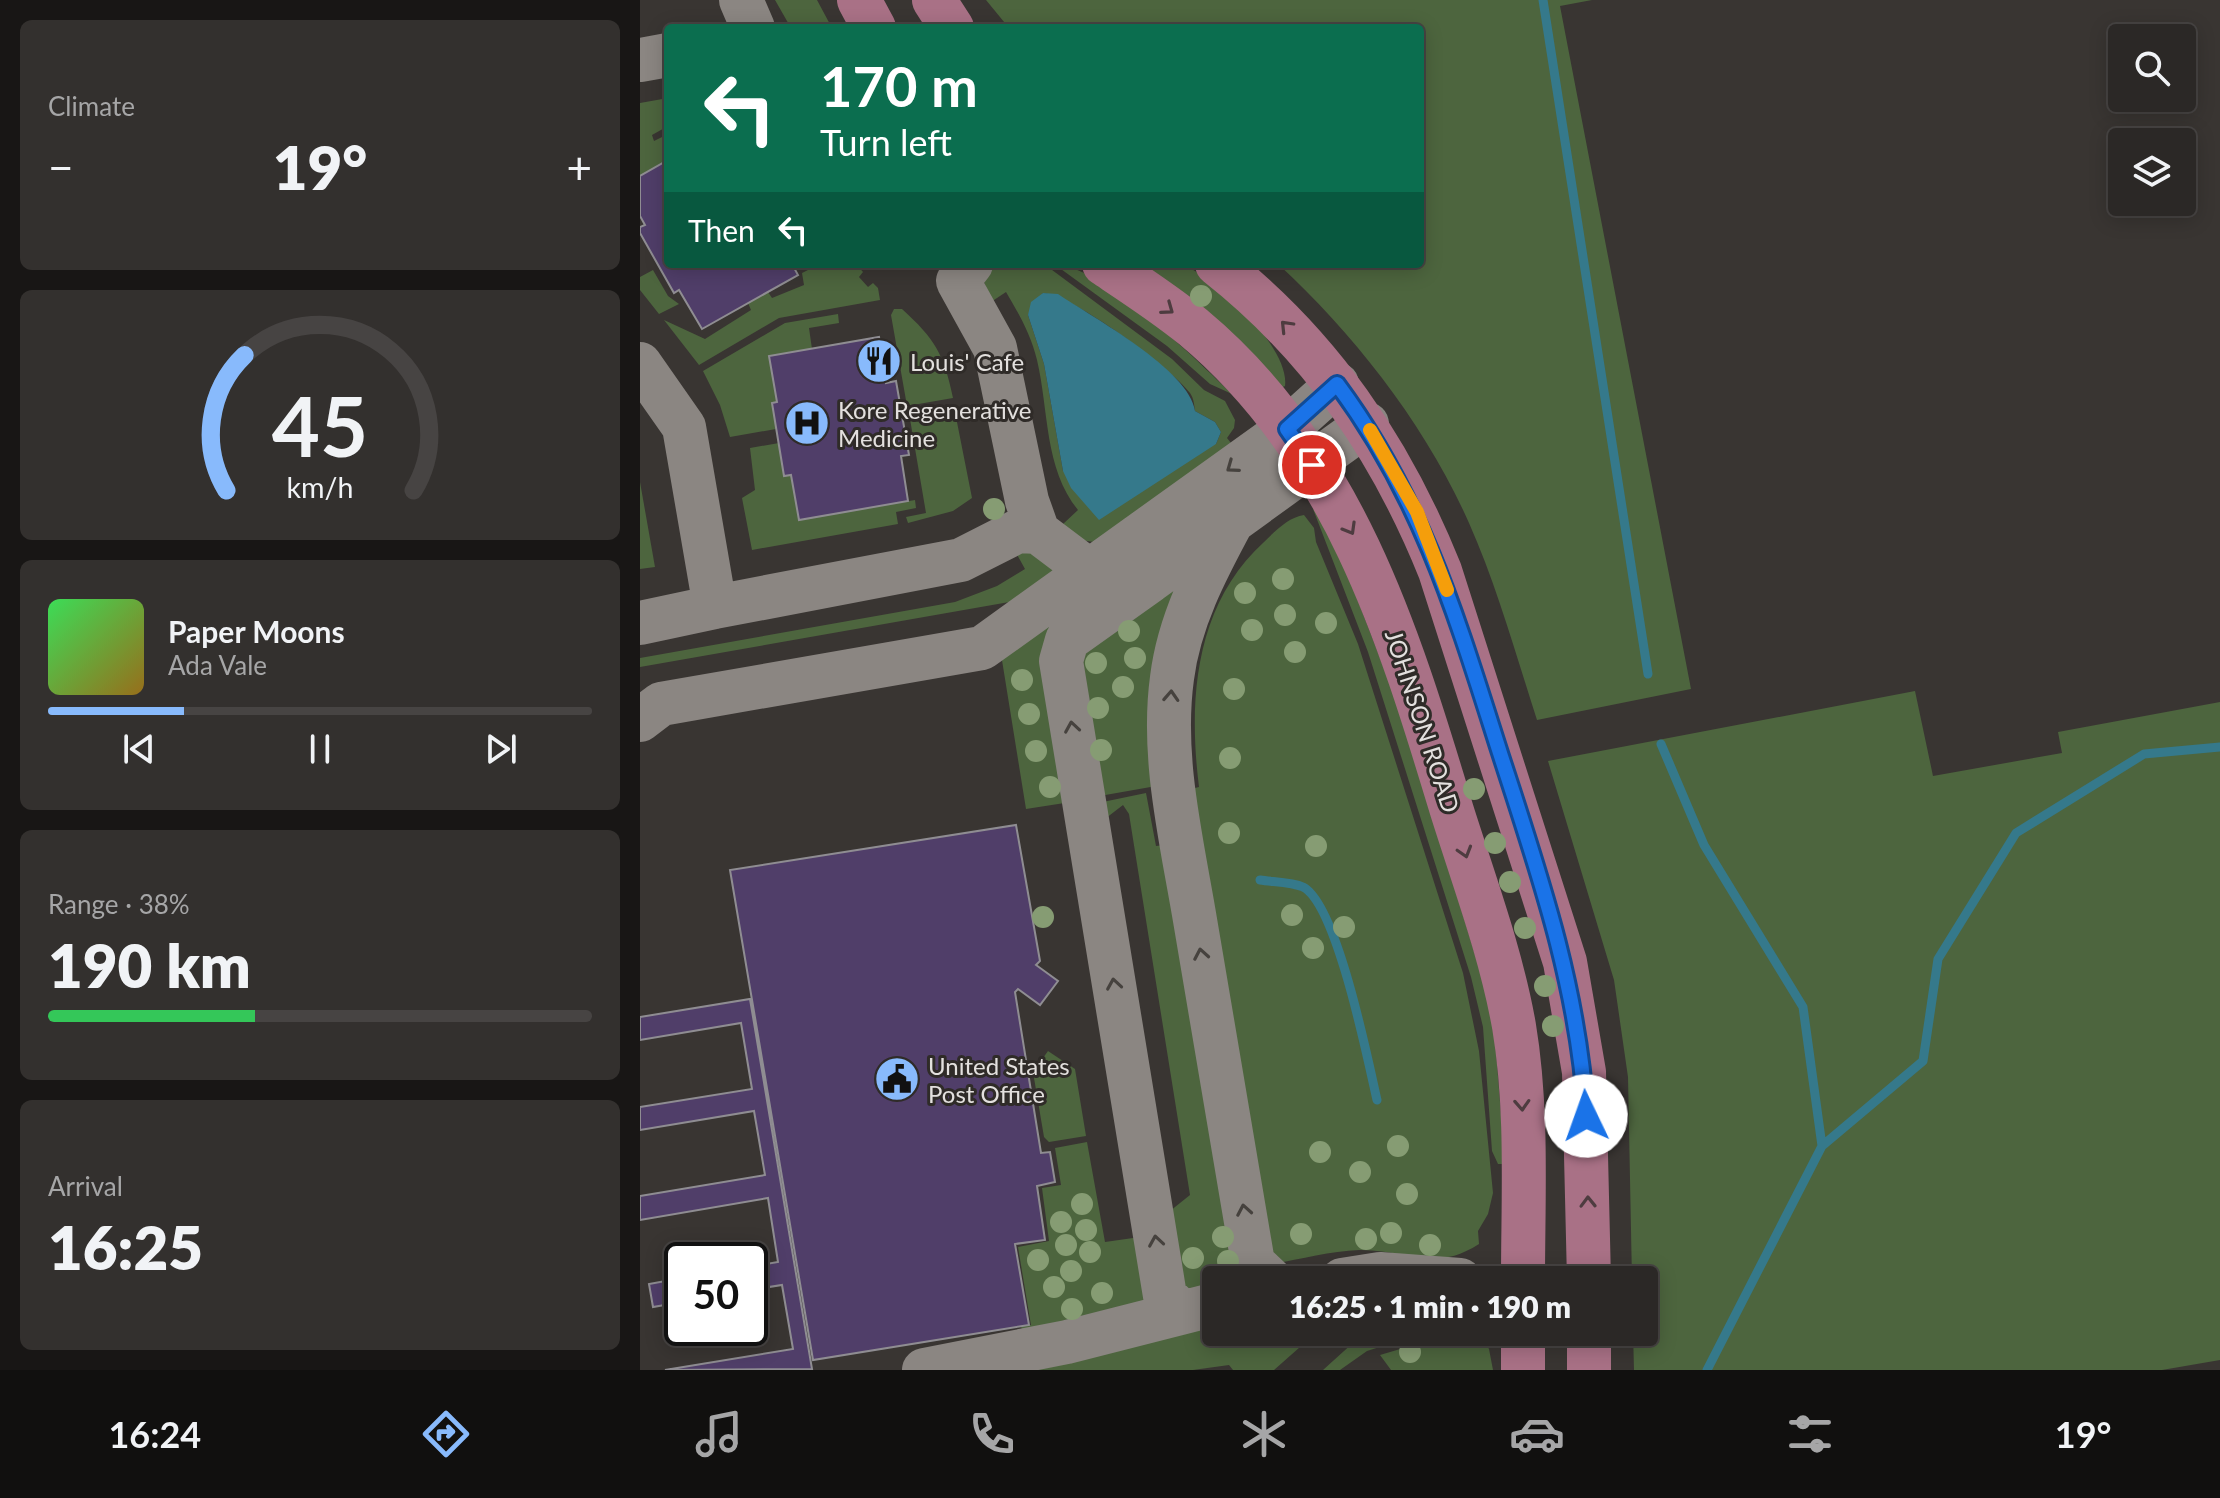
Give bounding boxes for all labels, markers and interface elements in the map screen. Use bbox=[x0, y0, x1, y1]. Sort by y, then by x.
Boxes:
map controls bbox=[2108, 24, 2196, 216]
button: search bbox=[2108, 24, 2196, 112]
text: 170 m bbox=[820, 52, 978, 119]
icon: left bbox=[688, 56, 792, 160]
text: Climate bbox=[48, 90, 135, 122]
text: Turn left bbox=[820, 120, 952, 164]
button: layers bbox=[2108, 128, 2196, 216]
text: 19° bbox=[273, 131, 367, 203]
text: − bbox=[48, 141, 74, 193]
text: + bbox=[566, 141, 592, 193]
icon: left bbox=[771, 208, 815, 252]
text: Then bbox=[688, 212, 755, 248]
one-way arrow bbox=[1159, 299, 1174, 314]
one-way arrow bbox=[1281, 321, 1295, 335]
restaurant icon: Louis' Cafe bbox=[855, 337, 903, 385]
place label: Louis' Cafe bbox=[910, 347, 1024, 376]
text: 45 bbox=[272, 375, 368, 475]
place label: Kore Regenerative Medicine bbox=[838, 395, 1031, 452]
hospital icon: Kore Regenerative Medicine bbox=[783, 399, 831, 447]
pin bbox=[1278, 431, 1346, 499]
icon: arrive bbox=[1290, 443, 1334, 487]
one-way arrow bbox=[1227, 457, 1241, 472]
text: km/h bbox=[287, 470, 353, 504]
one-way arrow bbox=[1340, 520, 1356, 535]
text: Paper Moons bbox=[168, 613, 345, 649]
street label: JOHNSON ROAD bbox=[1380, 626, 1466, 816]
text: Ada Vale bbox=[168, 649, 267, 681]
one-way arrow bbox=[1162, 689, 1179, 702]
one-way arrow bbox=[1064, 721, 1081, 734]
icon: previous bbox=[117, 727, 161, 771]
icon: pause bbox=[298, 727, 342, 771]
icon: next bbox=[479, 727, 523, 771]
one-way arrow bbox=[1456, 845, 1472, 859]
text: Range · 38% bbox=[48, 888, 190, 920]
text: 190 km bbox=[48, 929, 251, 1001]
one-way arrow bbox=[1193, 947, 1210, 961]
one-way arrow bbox=[1106, 977, 1123, 991]
place label: United States Post Office bbox=[928, 1051, 1070, 1108]
public building icon: United States Post Office bbox=[873, 1055, 921, 1103]
position arrow bbox=[1544, 1074, 1628, 1158]
one-way arrow bbox=[1513, 1099, 1530, 1112]
text: Arrival bbox=[48, 1170, 123, 1202]
one-way arrow bbox=[1579, 1195, 1597, 1208]
one-way arrow bbox=[1236, 1204, 1253, 1217]
text: 16:25 bbox=[48, 1211, 203, 1283]
one-way arrow bbox=[1148, 1234, 1165, 1247]
speed limit sign: 50 bbox=[664, 1242, 768, 1346]
text: 16:25 · 1 min · 190 m bbox=[1289, 1288, 1571, 1324]
icon: directions bbox=[418, 1406, 474, 1462]
icon: music bbox=[691, 1406, 747, 1462]
icon: phone bbox=[964, 1406, 1020, 1462]
icon: climate bbox=[1236, 1406, 1292, 1462]
icon: car bbox=[1509, 1406, 1565, 1462]
icon: filters bbox=[1782, 1406, 1838, 1462]
text: 16:24 bbox=[108, 1412, 201, 1456]
text: 19° bbox=[2055, 1412, 2111, 1456]

